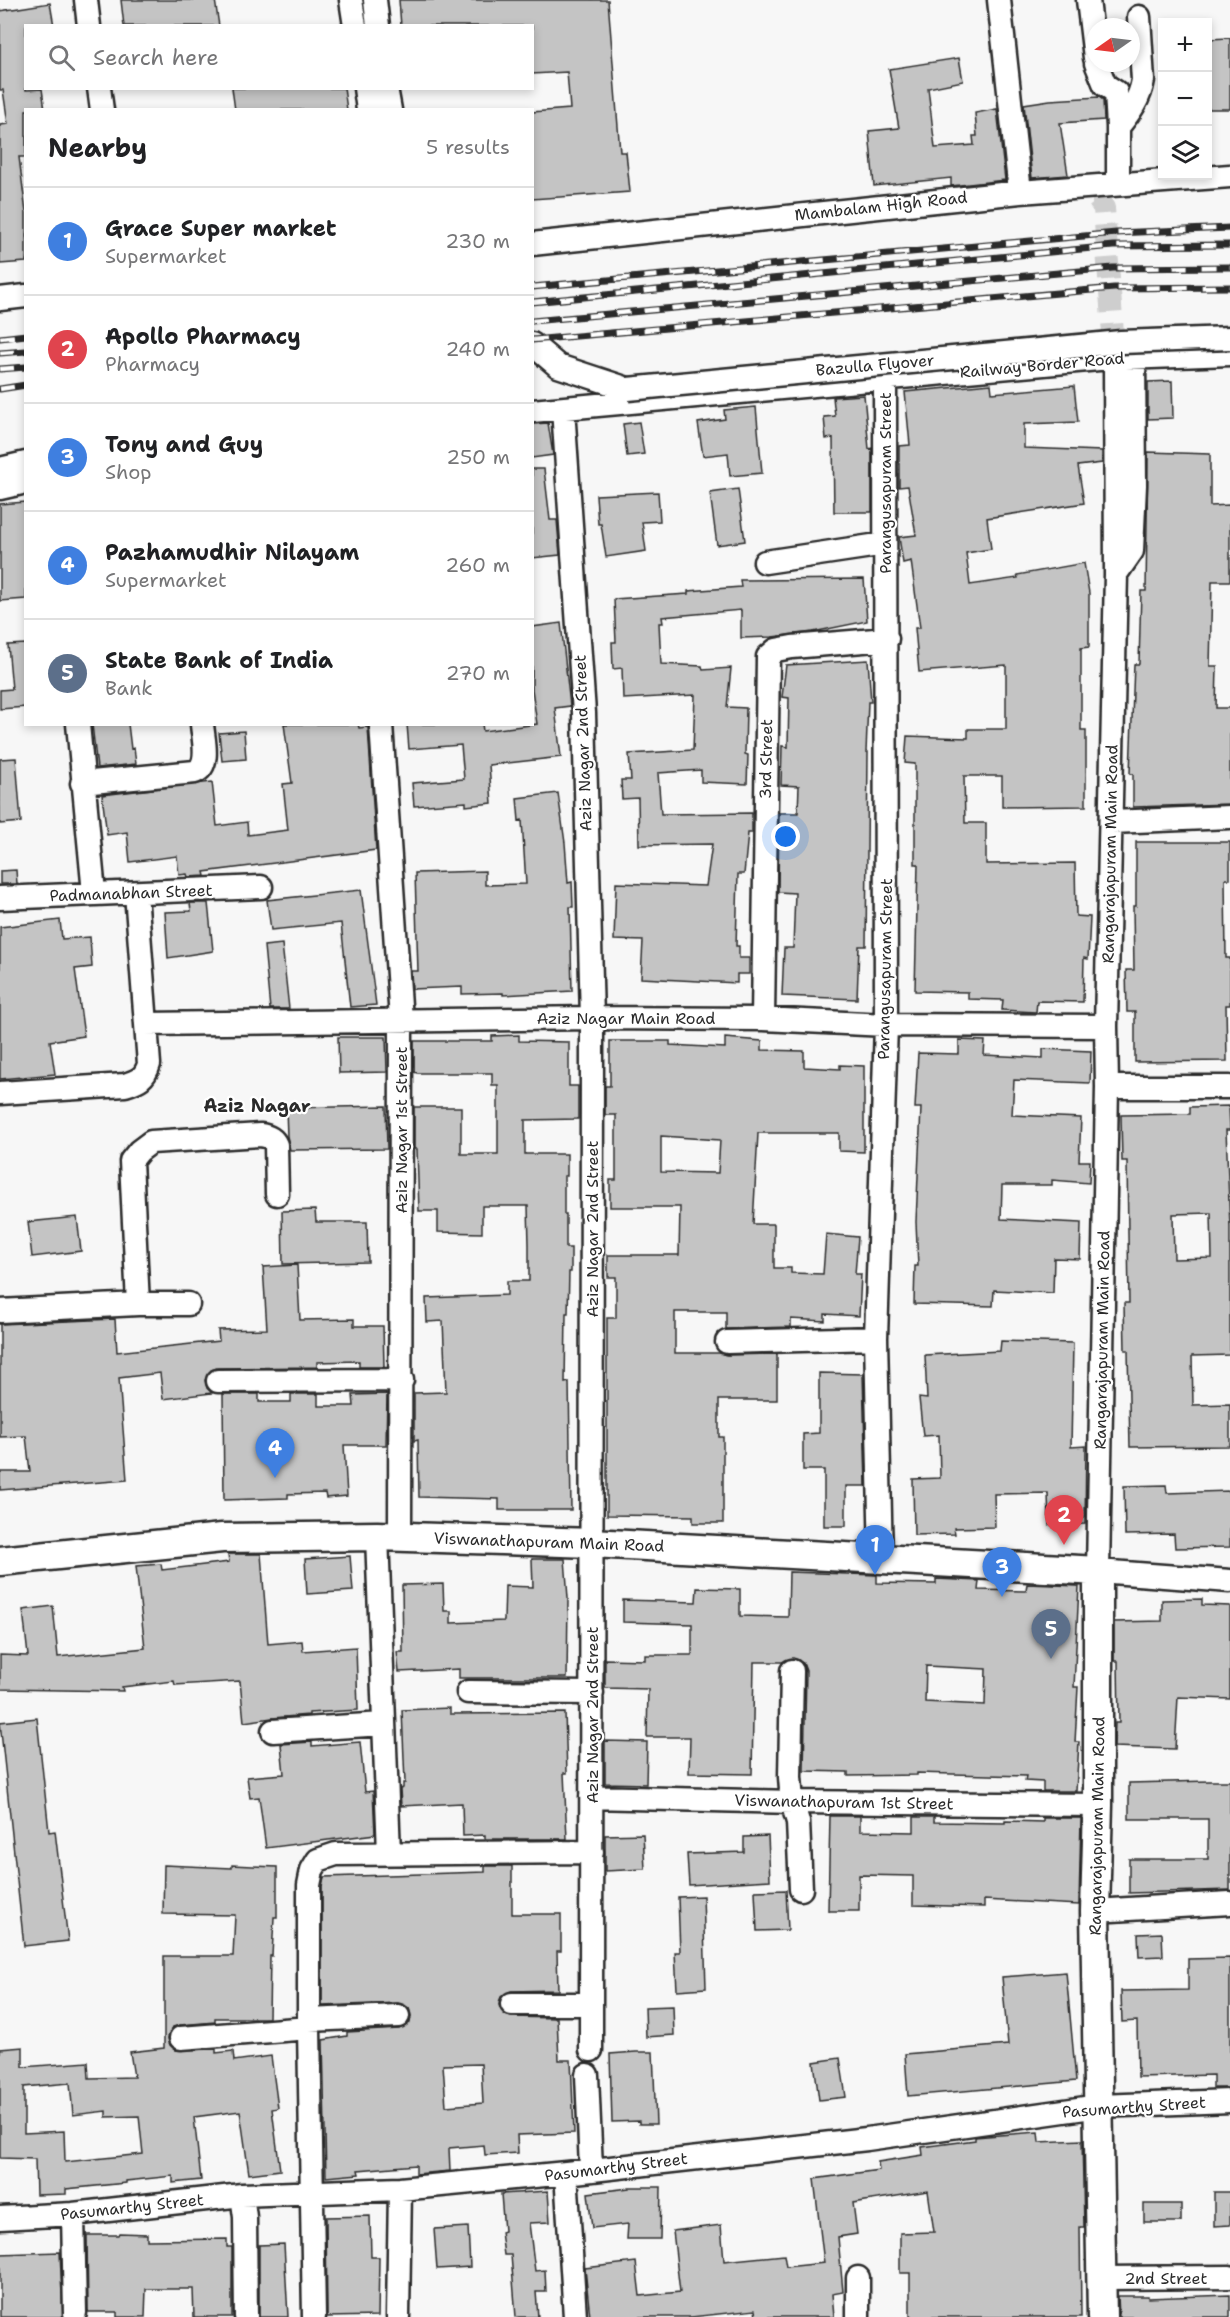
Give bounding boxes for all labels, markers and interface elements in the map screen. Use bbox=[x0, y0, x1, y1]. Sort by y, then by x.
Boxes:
north arrow bbox=[1086, 18, 1140, 72]
map controls bbox=[1158, 18, 1212, 180]
button: + bbox=[1158, 18, 1212, 72]
search box bbox=[24, 24, 534, 90]
icon: search bbox=[45, 41, 78, 74]
text: Search here bbox=[93, 43, 219, 72]
button: − bbox=[1158, 72, 1212, 126]
button: layers bbox=[1158, 126, 1212, 180]
text: Nearby bbox=[48, 130, 147, 165]
text: 5 results bbox=[426, 134, 510, 160]
street label: Mambalam High Road bbox=[794, 186, 968, 226]
text: Grace Super market bbox=[105, 214, 336, 243]
text: 1 bbox=[63, 228, 72, 254]
text: 230 m bbox=[445, 228, 510, 254]
text: Supermarket bbox=[105, 243, 227, 269]
text: Apollo Pharmacy bbox=[105, 322, 301, 351]
text: 2 bbox=[61, 336, 75, 362]
text: 240 m bbox=[445, 336, 510, 362]
street label: Railway Border Road bbox=[959, 347, 1125, 383]
street label: Bazulla Flyover bbox=[815, 349, 935, 381]
text: Pharmacy bbox=[105, 351, 200, 377]
street label: Parangusapuram Street bbox=[875, 392, 896, 574]
text: Tony and Guy bbox=[105, 430, 263, 459]
text: 3 bbox=[61, 444, 75, 470]
text: 250 m bbox=[446, 444, 510, 470]
text: Shop bbox=[105, 459, 152, 485]
text: Pazhamudhir Nilayam bbox=[105, 538, 359, 567]
text: 4 bbox=[61, 552, 75, 578]
text: 260 m bbox=[445, 552, 510, 578]
text: Supermarket bbox=[105, 567, 227, 593]
text: State Bank of India bbox=[105, 646, 333, 675]
street label: Aziz Nagar 2nd Street bbox=[569, 654, 597, 832]
text: 5 bbox=[61, 660, 74, 686]
text: 270 m bbox=[446, 660, 510, 686]
text: Bank bbox=[105, 675, 153, 701]
street label: 3rd Street bbox=[755, 719, 777, 799]
street label: Rangarajapuram Main Road bbox=[1098, 744, 1122, 964]
your location bbox=[771, 822, 800, 851]
street label: Parangusapuram Street bbox=[873, 878, 897, 1060]
street label: Padmanabhan Street bbox=[49, 880, 213, 906]
street label: Aziz Nagar Main Road bbox=[537, 1008, 715, 1029]
street label: Aziz Nagar 1st Street bbox=[391, 1047, 412, 1213]
district label: Aziz Nagar bbox=[203, 1094, 311, 1118]
street label: Aziz Nagar 2nd Street bbox=[582, 1141, 603, 1317]
street label: Rangarajapuram Main Road bbox=[1090, 1230, 1114, 1450]
pin: 4 bbox=[256, 1428, 294, 1478]
pin: 2 bbox=[1044, 1496, 1084, 1545]
pin: 1 bbox=[856, 1526, 894, 1575]
street label: Viswanathapuram Main Road bbox=[433, 1527, 665, 1557]
pin: 3 bbox=[982, 1548, 1022, 1597]
pin: 5 bbox=[1032, 1610, 1070, 1659]
street label: Aziz Nagar 2nd Street bbox=[582, 1627, 603, 1803]
street label: Rangarajapuram Main Road bbox=[1085, 1716, 1109, 1936]
street label: Viswanathapuram 1st Street bbox=[734, 1790, 954, 1814]
street label: Pasumarthy Street bbox=[1062, 2092, 1207, 2122]
street label: Pasumarthy Street bbox=[543, 2148, 689, 2186]
street label: Pasumarthy Street bbox=[59, 2189, 205, 2225]
street label: 2nd Street bbox=[1124, 2268, 1208, 2289]

